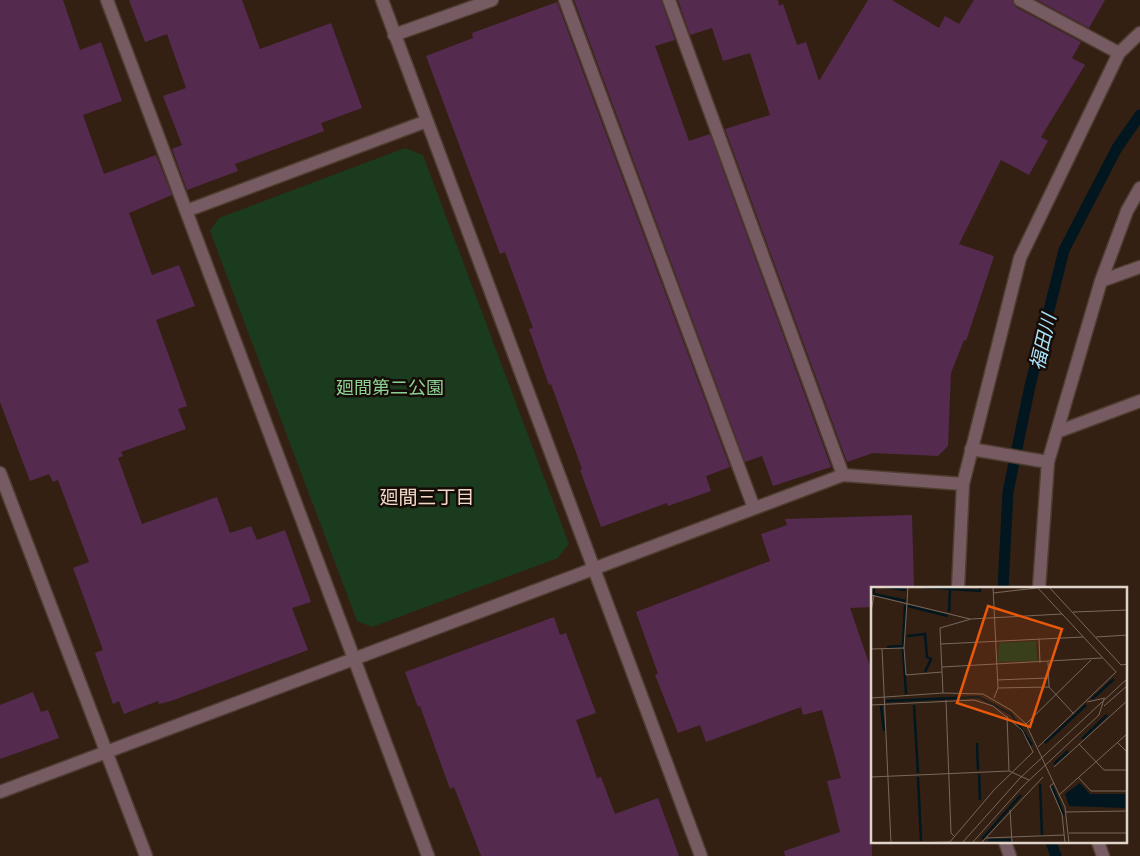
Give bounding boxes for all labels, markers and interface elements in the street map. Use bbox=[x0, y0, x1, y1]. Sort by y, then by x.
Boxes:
water label: 福田川 bbox=[1025, 310, 1061, 372]
park label: 廻間第二公園 bbox=[336, 377, 444, 399]
district label: 廻間三丁目 bbox=[379, 486, 475, 509]
inset map bbox=[871, 587, 1128, 844]

